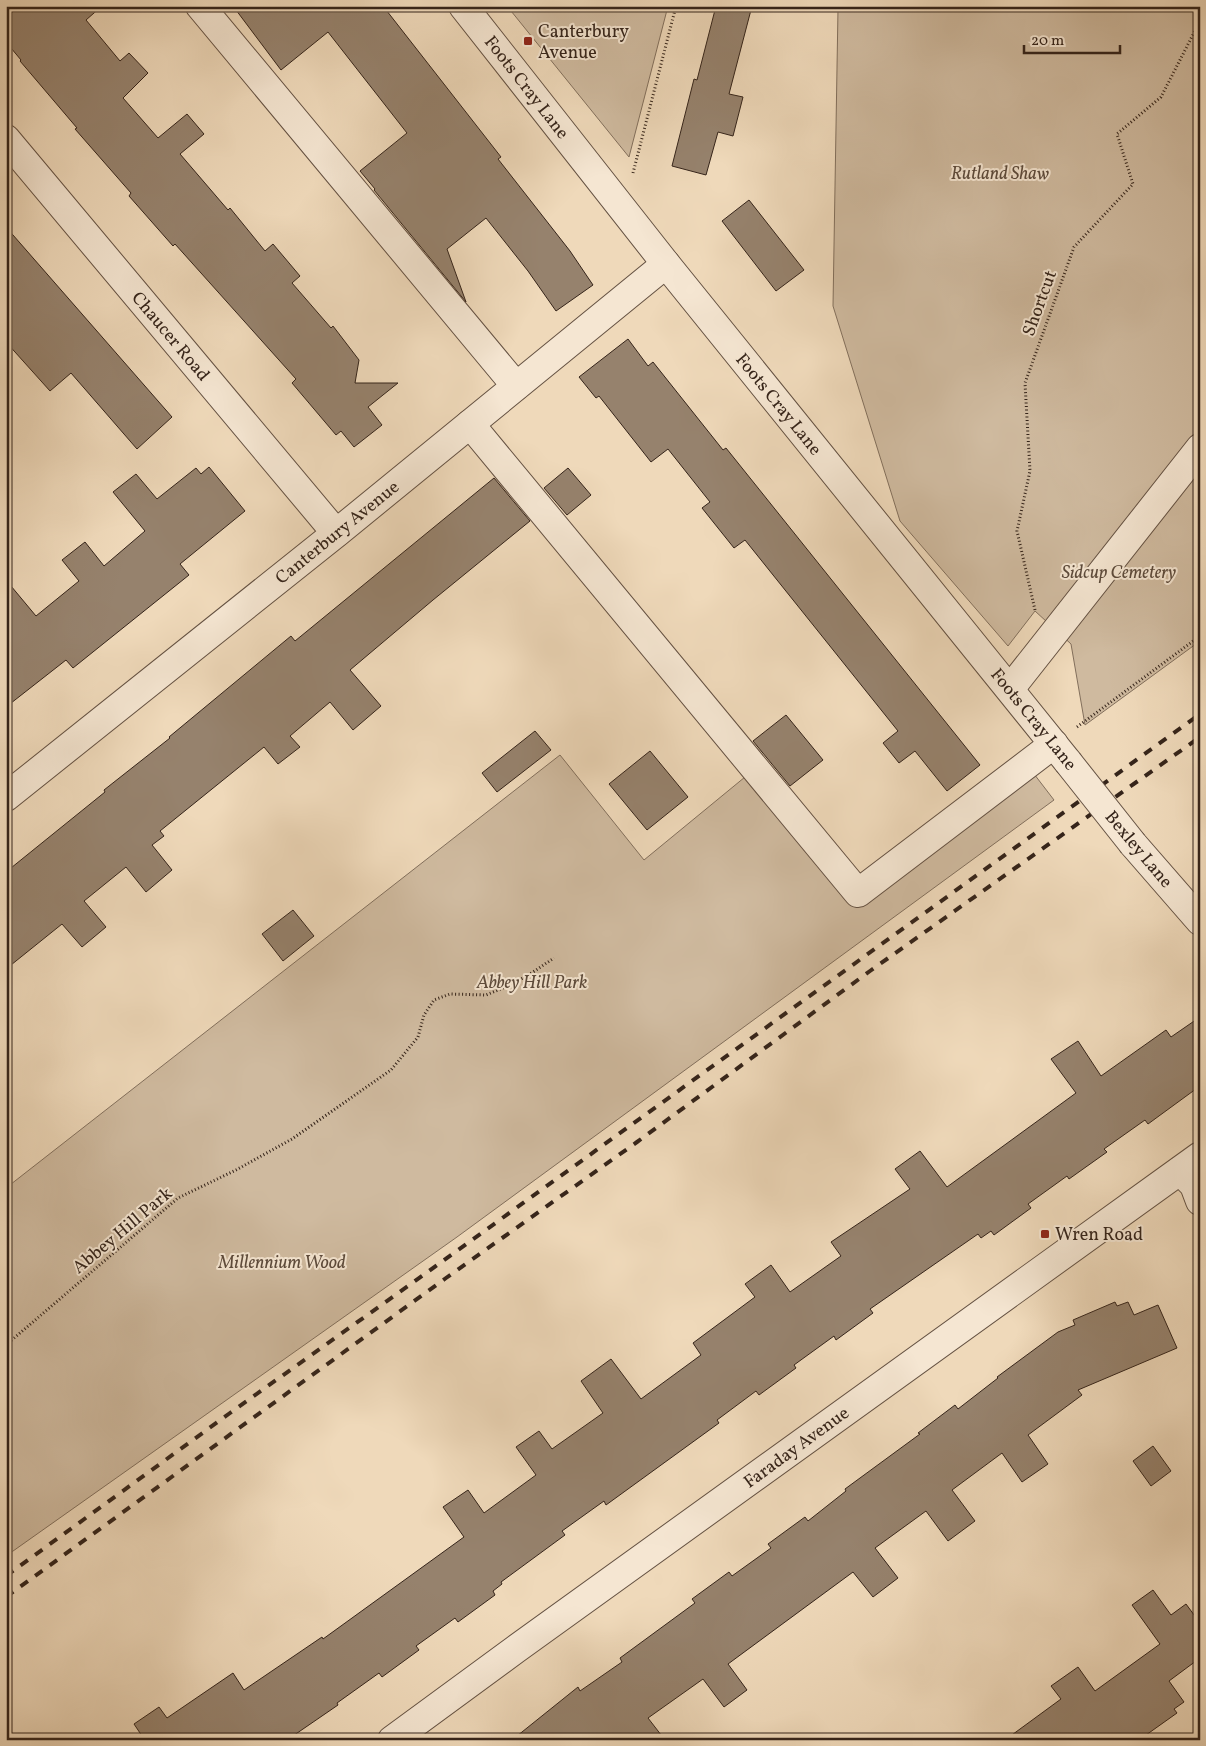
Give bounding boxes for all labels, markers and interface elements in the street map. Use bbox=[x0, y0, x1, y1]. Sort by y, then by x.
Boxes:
place label: Canterbury Avenue bbox=[538, 20, 629, 66]
scale bar bbox=[1024, 22, 1120, 54]
street label: Foots Cray Lane bbox=[478, 31, 574, 145]
text: 20 m bbox=[1031, 31, 1064, 52]
marker: Canterbury Avenue bbox=[522, 35, 534, 47]
park label: Rutland Shaw bbox=[951, 162, 1049, 187]
street label: Shortcut bbox=[1017, 267, 1064, 340]
street label: Chaucer Road bbox=[125, 287, 215, 387]
street label: Foots Cray Lane bbox=[729, 349, 827, 461]
street label: Canterbury Avenue bbox=[271, 475, 405, 591]
park label: Sidcup Cemetery bbox=[1062, 561, 1176, 586]
street label: Foots Cray Lane bbox=[984, 664, 1082, 776]
street label: Bexley Lane bbox=[1098, 806, 1178, 894]
park label: Abbey Hill Park bbox=[476, 971, 587, 996]
street label: Abbey Hill Park bbox=[68, 1182, 178, 1280]
place label: Wren Road bbox=[1055, 1223, 1143, 1248]
marker: Wren Road bbox=[1039, 1228, 1051, 1240]
park label: Millennium Wood bbox=[217, 1251, 346, 1276]
street label: Faraday Avenue bbox=[739, 1401, 855, 1495]

